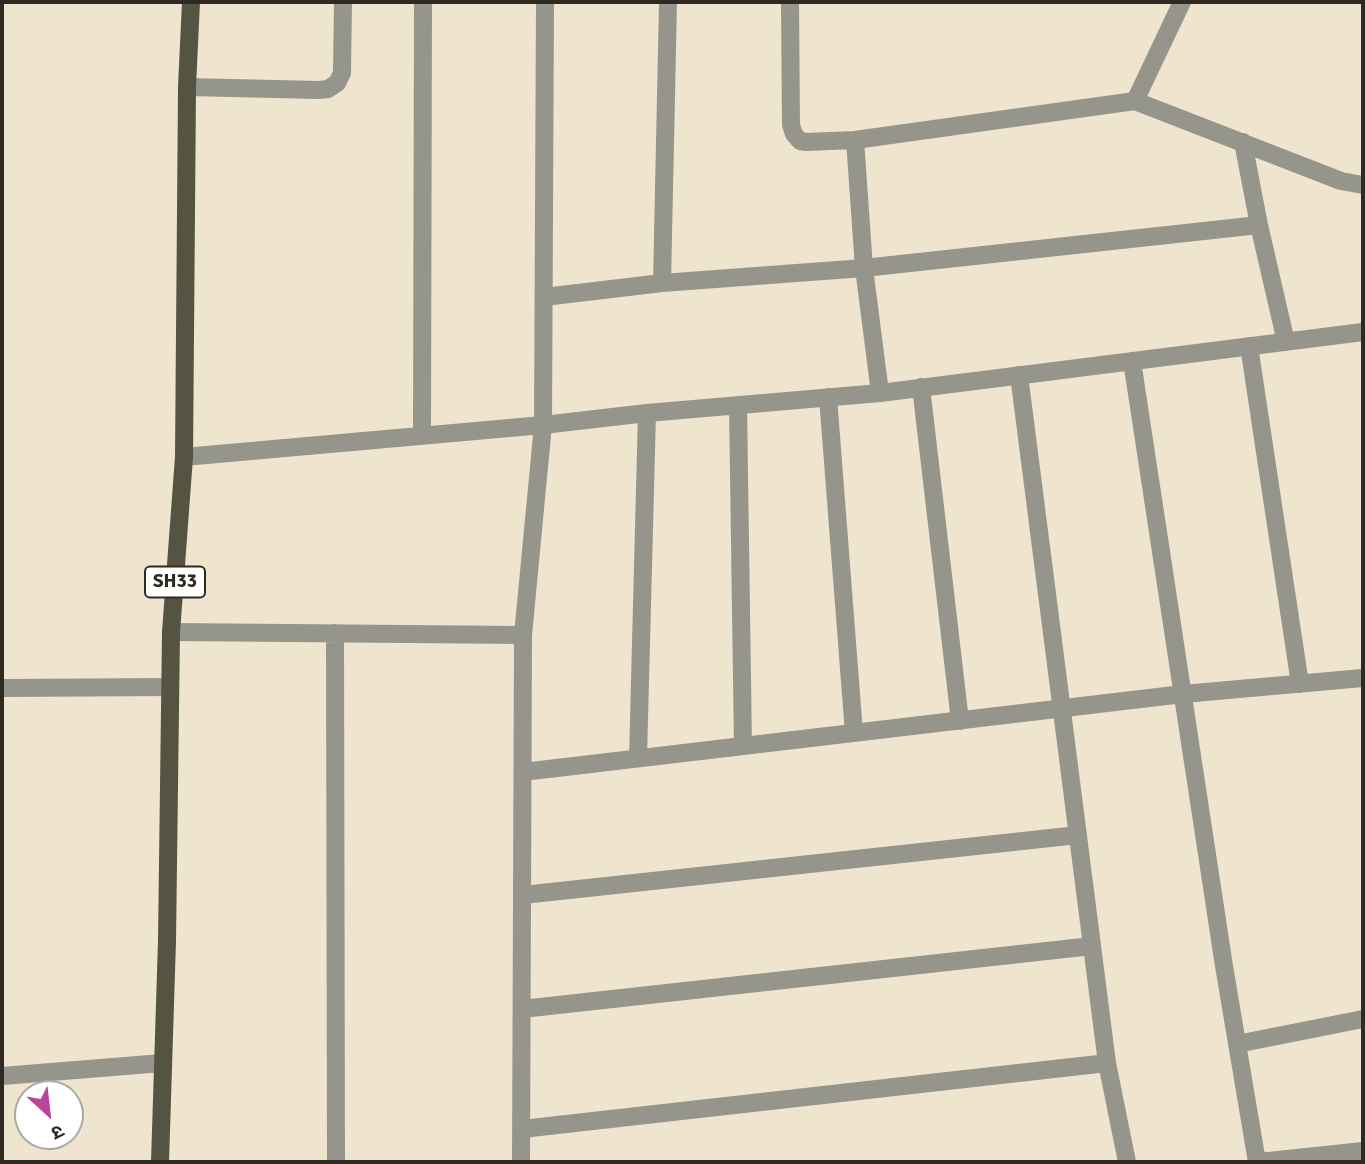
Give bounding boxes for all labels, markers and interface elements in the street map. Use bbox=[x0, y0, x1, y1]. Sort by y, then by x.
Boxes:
road number: SH33 bbox=[145, 566, 205, 597]
north arrow bbox=[14, 1080, 84, 1150]
text: उ bbox=[47, 1119, 68, 1145]

